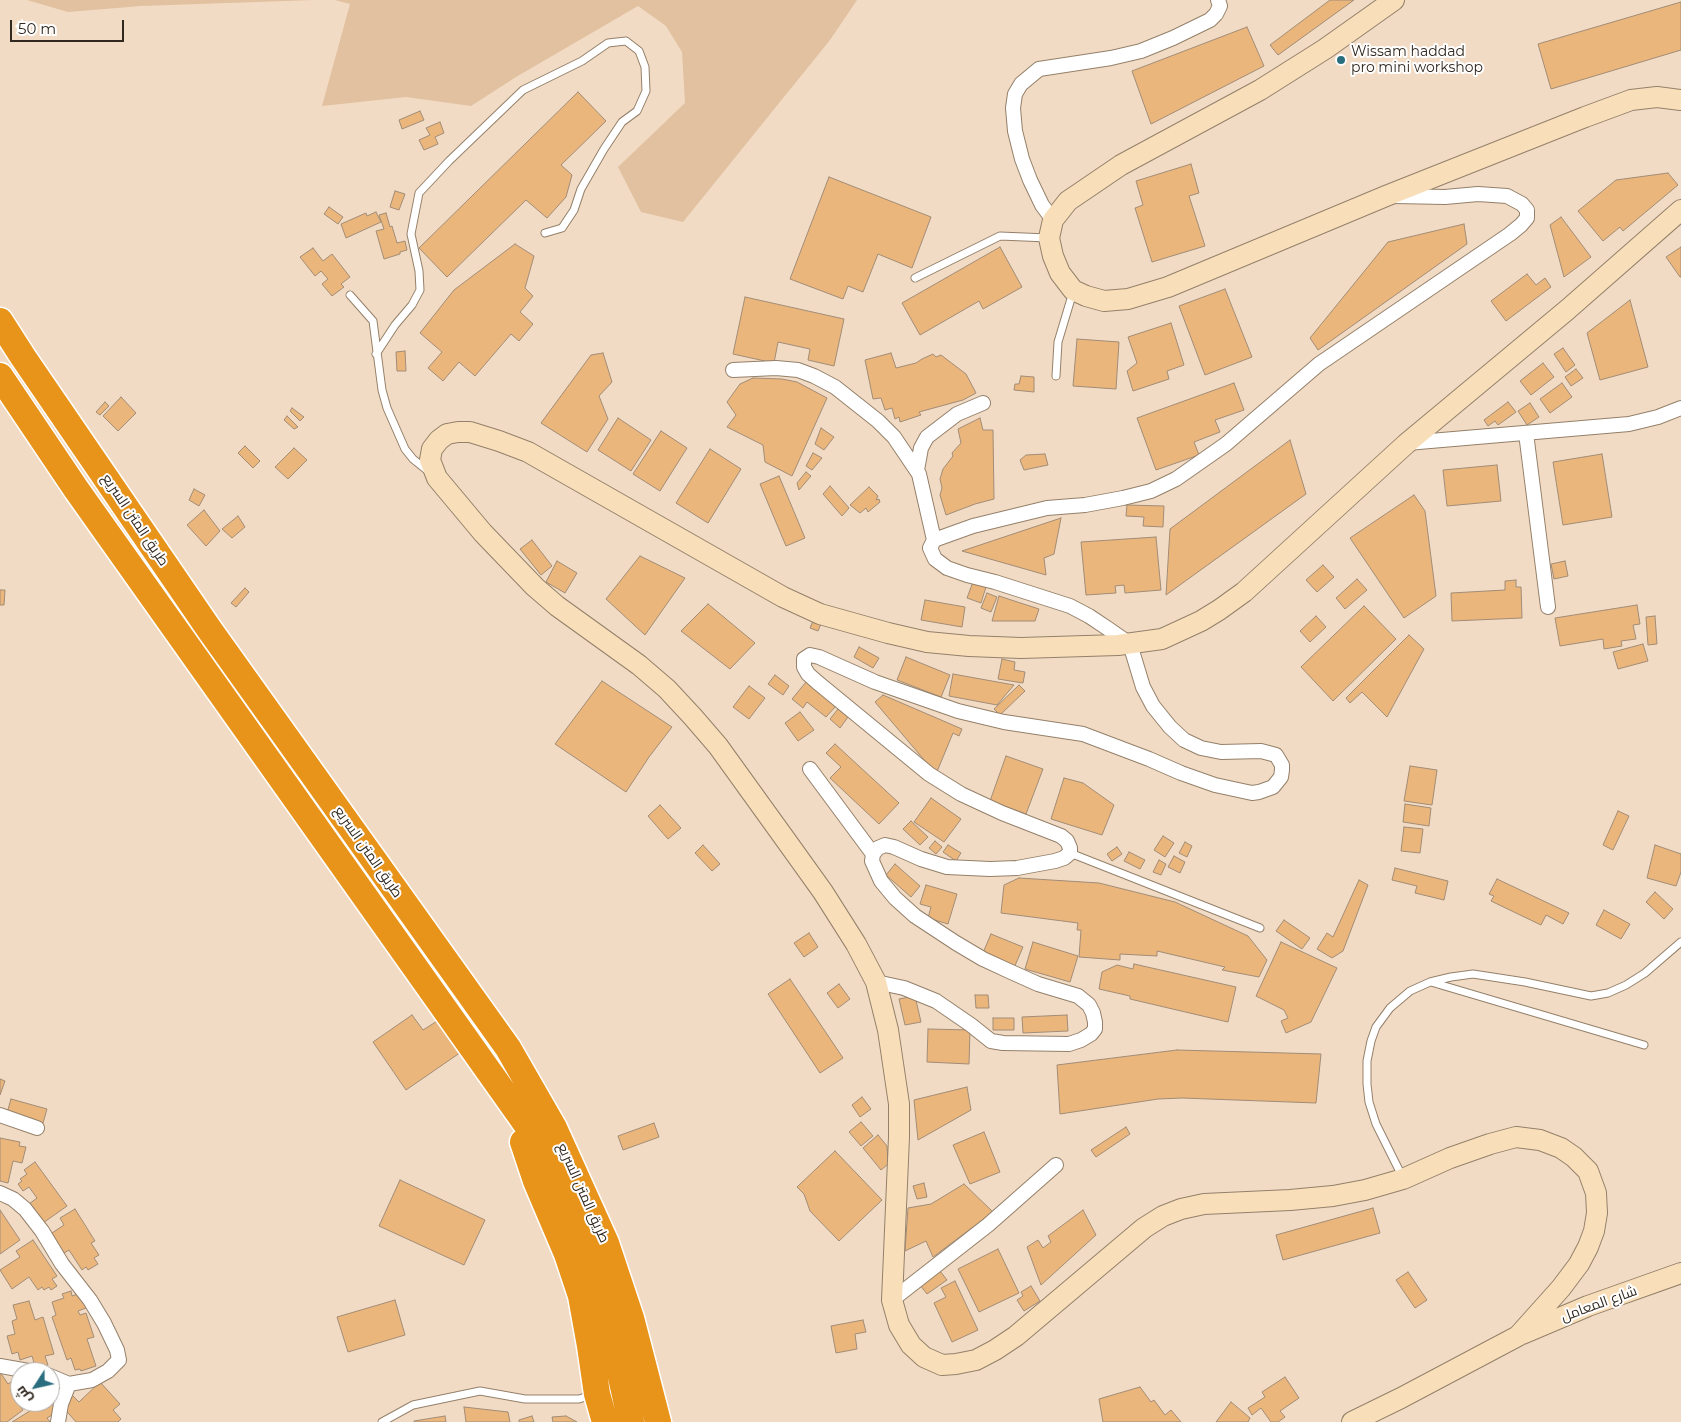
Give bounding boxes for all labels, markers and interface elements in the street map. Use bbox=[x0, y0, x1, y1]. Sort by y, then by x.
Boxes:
scale bar bbox=[12, 10, 126, 42]
text: 50 m bbox=[18, 19, 56, 38]
place label: Wissam haddad pro mini workshop bbox=[1351, 44, 1483, 76]
marker: Wissam haddad pro mini workshop bbox=[1335, 54, 1347, 66]
street label: طريق المتن السريع bbox=[98, 471, 172, 569]
street label: طريق المتن السريع bbox=[330, 803, 406, 901]
street label: طريق المتن السريع bbox=[553, 1140, 613, 1246]
street label: شارع المعامل bbox=[1559, 1282, 1639, 1326]
north arrow bbox=[10, 1362, 60, 1412]
text: ش bbox=[11, 1383, 36, 1408]

